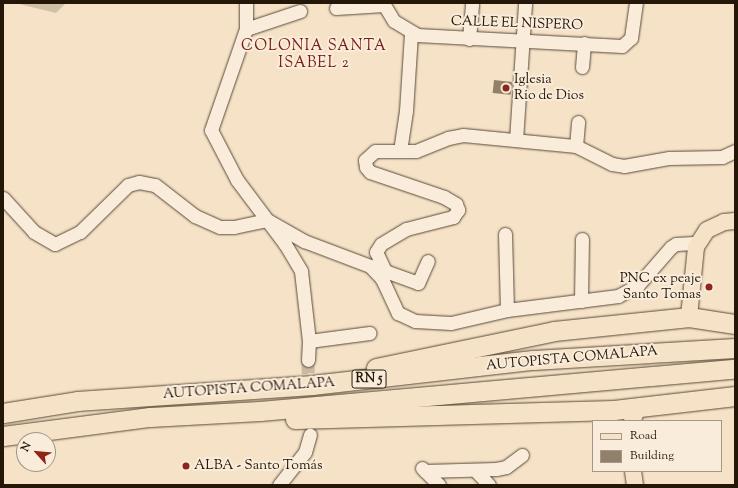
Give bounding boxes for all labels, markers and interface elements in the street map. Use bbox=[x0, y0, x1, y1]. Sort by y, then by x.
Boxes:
street label: CALLE EL NISPERO bbox=[451, 13, 583, 35]
district label: COLONIA SANTA ISABEL 2 bbox=[241, 37, 387, 72]
place label: Iglesia Rio de Dios bbox=[514, 72, 584, 104]
marker: Iglesia Rio de Dios bbox=[501, 83, 511, 93]
place label: PNC ex peaje Santo Tomas bbox=[620, 271, 701, 304]
marker: PNC ex peaje Santo Tomas bbox=[704, 282, 714, 292]
street label: AUTOPISTA COMALAPA bbox=[485, 343, 659, 375]
road number: RN 5 bbox=[351, 368, 387, 390]
street label: AUTOPISTA COMALAPA bbox=[162, 375, 336, 403]
legend bbox=[592, 420, 722, 472]
text: Road bbox=[630, 427, 657, 445]
north arrow bbox=[16, 432, 56, 472]
text: N bbox=[17, 439, 35, 455]
text: Building bbox=[630, 447, 674, 465]
place label: ALBA - Santo Tomás bbox=[194, 458, 322, 474]
marker: ALBA - Santo Tomás bbox=[181, 461, 191, 471]

